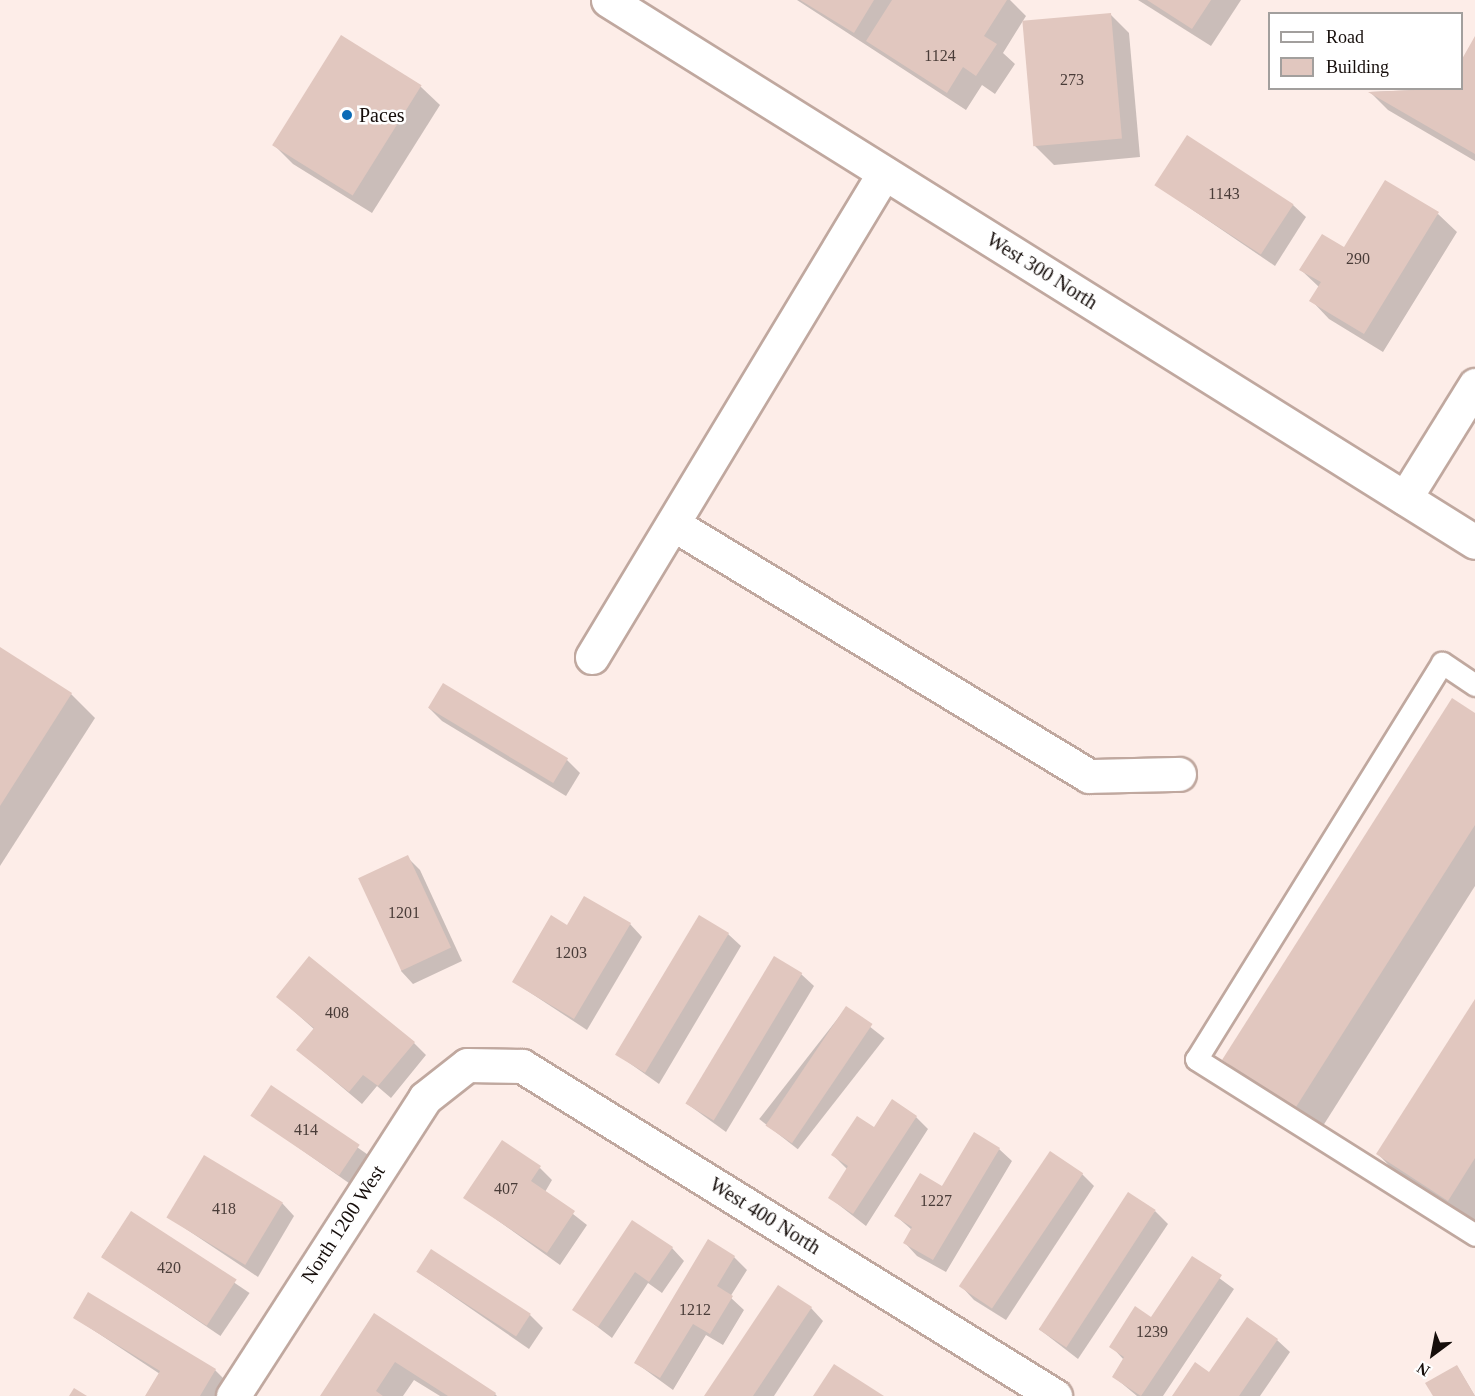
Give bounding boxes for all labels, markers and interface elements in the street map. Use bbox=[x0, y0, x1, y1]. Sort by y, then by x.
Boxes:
legend bbox=[1268, 12, 1463, 90]
text: Road bbox=[1326, 27, 1364, 47]
house number: 1124 bbox=[924, 46, 956, 66]
text: Building bbox=[1326, 57, 1389, 77]
house number: 273 bbox=[1060, 70, 1084, 90]
place label: Paces bbox=[359, 103, 405, 127]
marker: Paces bbox=[340, 108, 354, 122]
house number: 1143 bbox=[1208, 184, 1240, 204]
street label: West 300 North bbox=[982, 227, 1102, 315]
house number: 290 bbox=[1346, 249, 1370, 269]
house number: 1201 bbox=[388, 903, 420, 923]
house number: 1203 bbox=[555, 943, 587, 963]
house number: 408 bbox=[325, 1003, 349, 1023]
house number: 414 bbox=[294, 1120, 318, 1140]
street label: North 1200 West bbox=[296, 1160, 390, 1288]
street label: West 400 North bbox=[705, 1172, 825, 1260]
house number: 407 bbox=[494, 1179, 518, 1199]
house number: 1227 bbox=[920, 1191, 952, 1211]
house number: 418 bbox=[212, 1199, 236, 1219]
house number: 420 bbox=[157, 1258, 181, 1278]
house number: 1212 bbox=[679, 1300, 711, 1320]
house number: 1239 bbox=[1136, 1322, 1168, 1342]
north arrow bbox=[1403, 1324, 1463, 1384]
text: N bbox=[1414, 1359, 1433, 1380]

